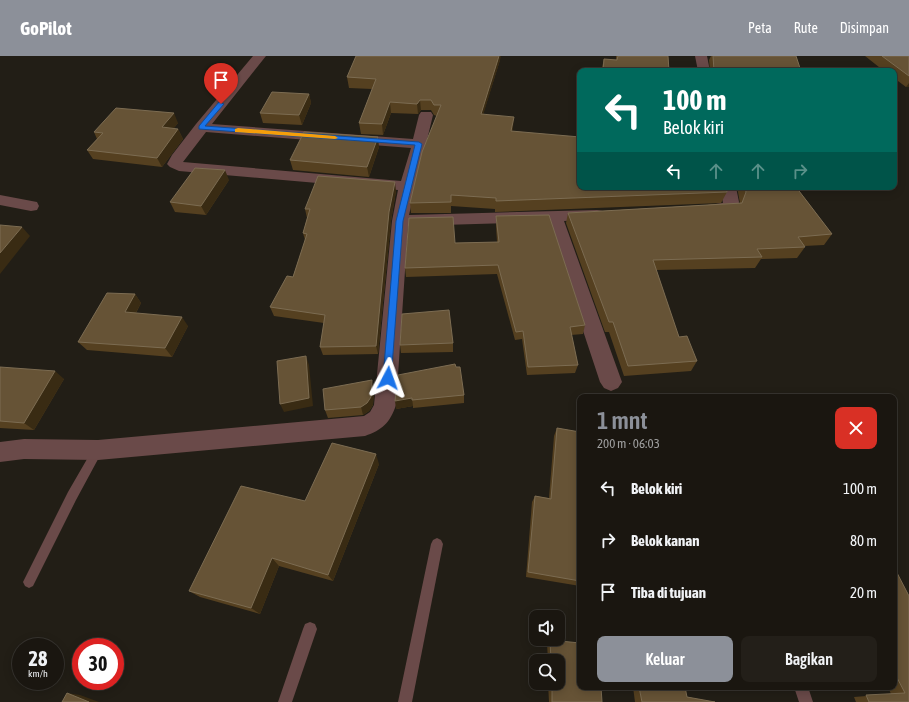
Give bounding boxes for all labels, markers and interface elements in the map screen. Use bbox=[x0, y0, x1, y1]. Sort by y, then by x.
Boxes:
text: GoPilot bbox=[20, 17, 72, 39]
text: Peta bbox=[748, 20, 772, 36]
text: Rute bbox=[794, 20, 818, 36]
text: Disimpan bbox=[840, 20, 889, 36]
pin bbox=[204, 63, 238, 104]
icon: arrive bbox=[210, 69, 232, 91]
icon: left bbox=[597, 84, 649, 136]
text: 100 m bbox=[663, 84, 726, 116]
text: Belok kiri bbox=[663, 117, 724, 138]
icon: left bbox=[663, 160, 685, 182]
icon: ahead bbox=[705, 160, 727, 182]
icon: ahead bbox=[747, 160, 769, 182]
icon: right bbox=[789, 160, 811, 182]
position arrow bbox=[367, 357, 409, 399]
text: 1 mnt bbox=[597, 407, 647, 434]
button: close bbox=[835, 407, 877, 449]
text: 200 m · 06:03 bbox=[597, 436, 660, 451]
icon: left bbox=[597, 477, 619, 499]
text: Belok kiri bbox=[631, 480, 682, 497]
text: 100 m bbox=[843, 480, 877, 497]
icon: right bbox=[597, 529, 619, 551]
text: Belok kanan bbox=[631, 532, 700, 549]
text: 80 m bbox=[850, 532, 877, 549]
icon: arrive bbox=[597, 581, 619, 603]
text: Tiba di tujuan bbox=[631, 584, 706, 601]
text: 20 m bbox=[850, 584, 877, 601]
map controls bbox=[529, 610, 565, 690]
button: sound bbox=[529, 610, 565, 646]
button: Keluar bbox=[597, 636, 733, 682]
button: Bagikan bbox=[741, 636, 877, 682]
speed limit sign: 30 bbox=[72, 638, 124, 690]
text: 28 bbox=[29, 647, 47, 670]
button: search bbox=[529, 654, 565, 690]
text: km/h bbox=[28, 668, 48, 679]

